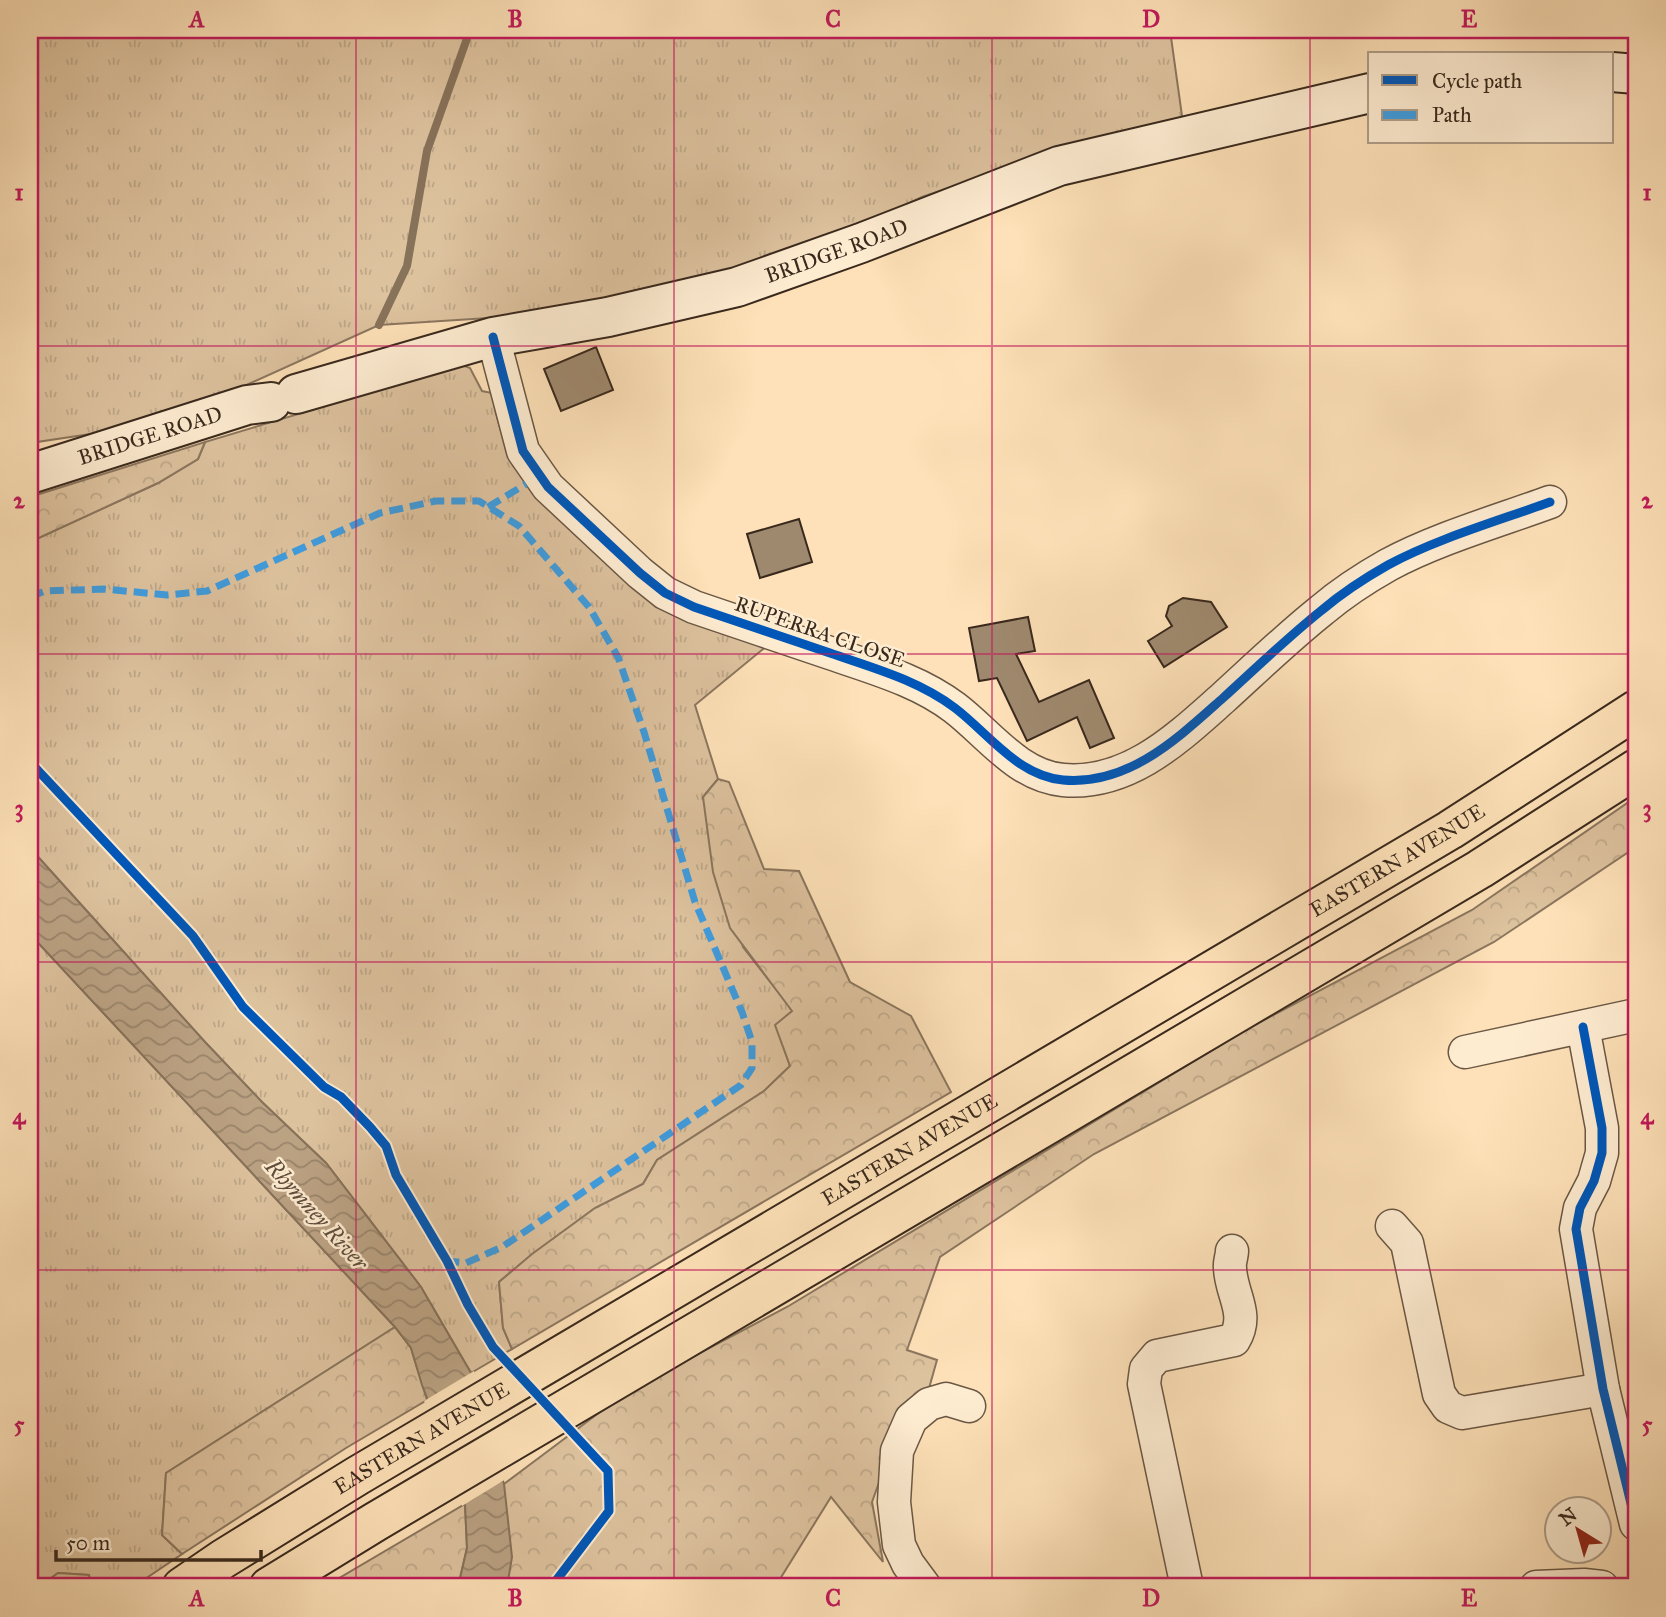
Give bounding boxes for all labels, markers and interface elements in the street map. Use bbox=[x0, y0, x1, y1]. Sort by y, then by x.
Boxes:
text: A bbox=[187, 5, 205, 33]
text: B bbox=[507, 5, 523, 33]
text: C bbox=[825, 5, 841, 33]
text: D bbox=[1142, 5, 1160, 33]
text: E bbox=[1461, 5, 1478, 33]
legend bbox=[1368, 52, 1614, 144]
text: Cycle path bbox=[1432, 68, 1523, 94]
text: Path bbox=[1432, 102, 1472, 128]
text: 1 bbox=[14, 178, 24, 206]
text: 1 bbox=[1642, 178, 1652, 206]
street label: BRIDGE ROAD bbox=[762, 213, 912, 289]
street label: BRIDGE ROAD bbox=[75, 401, 225, 471]
text: 2 bbox=[13, 486, 25, 514]
text: 2 bbox=[1641, 486, 1653, 514]
street label: RUPERRA CLOSE bbox=[731, 591, 909, 673]
text: 3 bbox=[14, 794, 24, 823]
text: 3 bbox=[1642, 794, 1652, 823]
street label: EASTERN AVENUE bbox=[1305, 798, 1490, 923]
street label: EASTERN AVENUE bbox=[817, 1088, 1002, 1211]
text: 4 bbox=[13, 1102, 27, 1130]
text: 4 bbox=[1641, 1102, 1655, 1130]
water label: Rhymney River bbox=[259, 1152, 375, 1277]
street label: EASTERN AVENUE bbox=[329, 1376, 514, 1500]
text: 5 bbox=[14, 1410, 25, 1438]
text: 5 bbox=[1642, 1410, 1653, 1438]
north arrow bbox=[1544, 1494, 1614, 1564]
text: N bbox=[1555, 1503, 1581, 1531]
scale bar bbox=[56, 1519, 261, 1563]
text: 50 m bbox=[66, 1530, 111, 1556]
text: A bbox=[187, 1584, 205, 1612]
text: B bbox=[507, 1584, 523, 1612]
text: C bbox=[825, 1584, 841, 1612]
text: D bbox=[1142, 1584, 1160, 1612]
text: E bbox=[1461, 1584, 1478, 1612]

